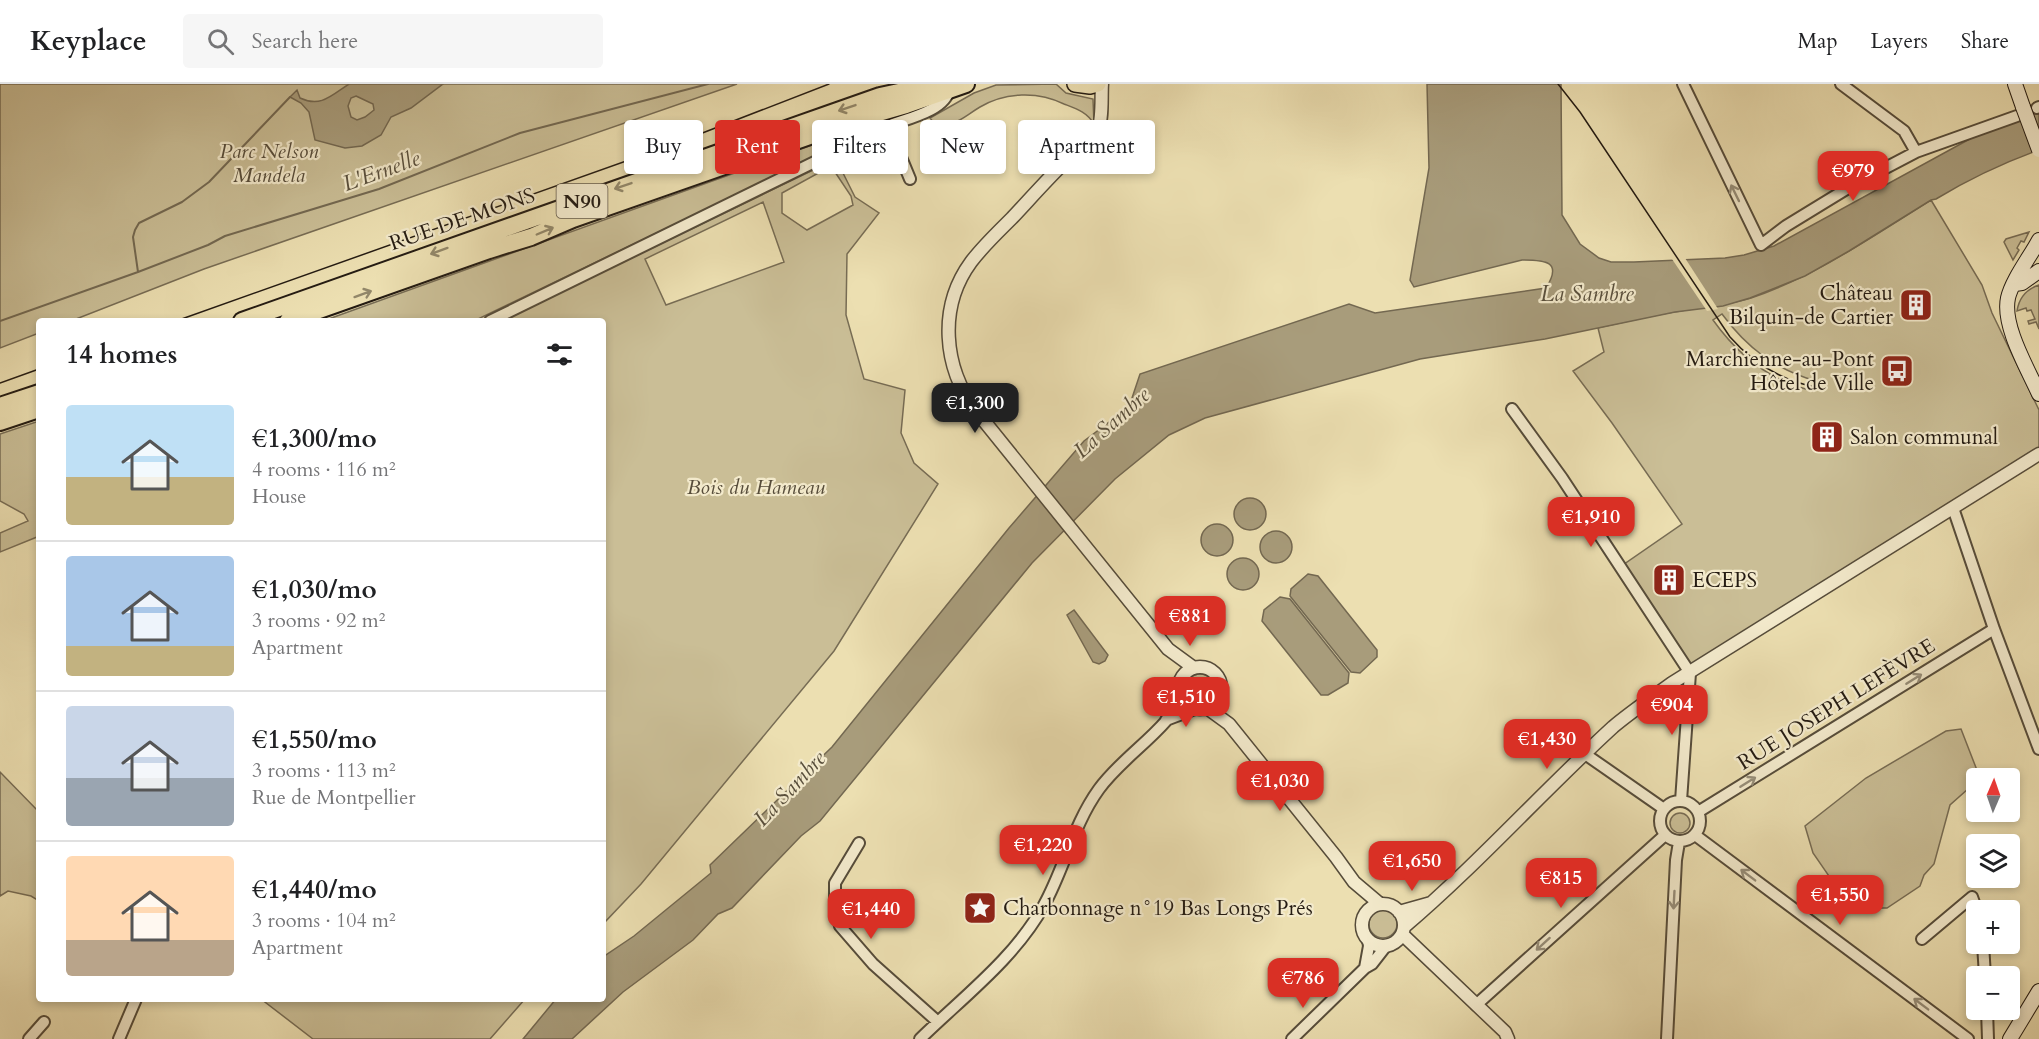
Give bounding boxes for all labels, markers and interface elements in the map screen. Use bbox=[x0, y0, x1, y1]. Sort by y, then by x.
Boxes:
search box bbox=[183, 14, 603, 68]
text: Keyplace bbox=[30, 22, 147, 60]
icon: search bbox=[204, 25, 237, 58]
text: Search here bbox=[252, 26, 358, 56]
text: Map bbox=[1798, 27, 1838, 56]
text: Layers bbox=[1871, 27, 1928, 56]
text: Share bbox=[1961, 27, 2009, 56]
one-way arrow bbox=[838, 103, 856, 114]
chip: Buy bbox=[624, 120, 703, 174]
chip: Rent bbox=[715, 120, 800, 174]
chip: Filters bbox=[812, 120, 908, 174]
chip: New bbox=[920, 120, 1006, 174]
chip: Apartment bbox=[1018, 120, 1155, 174]
park label: Parc Nelson Mandela bbox=[219, 137, 319, 190]
water label: L'Ernelle bbox=[339, 143, 425, 199]
pin: €979 bbox=[1817, 151, 1889, 202]
text: €979 bbox=[1832, 157, 1874, 184]
street label: RUE DE MONS bbox=[385, 181, 539, 258]
one-way arrow bbox=[614, 182, 633, 193]
road number: N90 bbox=[556, 184, 608, 218]
one-way arrow bbox=[1729, 184, 1741, 202]
one-way arrow bbox=[535, 225, 553, 236]
one-way arrow bbox=[430, 247, 449, 258]
water label: La Sambre bbox=[1540, 279, 1634, 309]
place label: Château Bilquin-de Cartier bbox=[1729, 279, 1893, 332]
building icon: Château Bilquin-de Cartier bbox=[1898, 287, 1934, 323]
one-way arrow bbox=[353, 288, 372, 299]
text: 14 homes bbox=[66, 337, 177, 372]
icon: filters bbox=[543, 338, 576, 371]
place label: Marchienne-au-Pont Hôtel de Ville bbox=[1686, 345, 1874, 398]
bus stop icon: Marchienne-au-Pont Hôtel de Ville bbox=[1879, 353, 1915, 389]
water label: La Sambre bbox=[1067, 380, 1157, 465]
pin: €1,300 bbox=[926, 383, 1024, 434]
text: €1,300 bbox=[946, 389, 1004, 416]
building icon: Salon communal bbox=[1809, 419, 1845, 455]
text: €1,300/mo bbox=[252, 421, 377, 456]
place label: Salon communal bbox=[1850, 423, 1998, 452]
icon: home bbox=[114, 429, 186, 501]
text: 4 rooms · 116 m² bbox=[252, 456, 396, 483]
park label: Bois du Hameau bbox=[687, 473, 825, 502]
text: House bbox=[252, 483, 306, 510]
pin: €1,910 bbox=[1542, 497, 1640, 548]
text: €1,910 bbox=[1562, 503, 1620, 530]
building icon: ECEPS bbox=[1651, 562, 1687, 598]
place label: ECEPS bbox=[1692, 566, 1757, 595]
text: €1,030/mo bbox=[252, 572, 377, 607]
icon: home bbox=[114, 580, 186, 652]
pin: €881 bbox=[1154, 596, 1226, 647]
text: €881 bbox=[1169, 602, 1211, 629]
text: 3 rooms · 92 m² bbox=[252, 607, 385, 634]
street label: RUE JOSEPH LEFÈVRE bbox=[1732, 632, 1941, 777]
text: Apartment bbox=[252, 634, 343, 661]
one-way arrow bbox=[1905, 673, 1922, 685]
pin: €1,510 bbox=[1137, 677, 1235, 728]
text: €1,510 bbox=[1157, 683, 1215, 710]
pin: €904 bbox=[1636, 685, 1708, 736]
text: €904 bbox=[1651, 691, 1693, 718]
pin: €1,430 bbox=[1498, 719, 1596, 770]
text: €1,550/mo bbox=[252, 722, 377, 757]
text: €1,430 bbox=[1518, 725, 1576, 752]
icon: home bbox=[114, 730, 186, 802]
water label: La Sambre bbox=[747, 744, 833, 833]
text: 3 rooms · 113 m² bbox=[252, 757, 396, 784]
pin: €1,030 bbox=[1231, 761, 1329, 812]
text: €1,030 bbox=[1251, 767, 1309, 794]
north arrow bbox=[1966, 768, 2020, 822]
map controls bbox=[1966, 768, 2020, 1020]
one-way arrow bbox=[1739, 775, 1756, 787]
text: Rue de Montpellier bbox=[252, 784, 416, 811]
pin: €1,220 bbox=[994, 825, 1092, 876]
text: €1,220 bbox=[1014, 831, 1072, 858]
button: layers bbox=[1966, 834, 2020, 888]
pin: €1,650 bbox=[1363, 841, 1461, 892]
text: €1,650 bbox=[1383, 847, 1441, 874]
pin: €815 bbox=[1525, 858, 1597, 909]
text: €815 bbox=[1540, 864, 1582, 891]
one-way arrow bbox=[1740, 868, 1756, 881]
text: €1,440/mo bbox=[252, 872, 377, 907]
pin: €1,550 bbox=[1791, 875, 1889, 926]
icon: home bbox=[114, 880, 186, 952]
text: €1,550 bbox=[1811, 881, 1869, 908]
pin: €1,440 bbox=[822, 889, 920, 940]
one-way arrow bbox=[1668, 889, 1679, 909]
place icon: Charbonnage n°19 Bas Longs Prés bbox=[962, 890, 998, 926]
place label: Charbonnage n°19 Bas Longs Prés bbox=[1003, 894, 1313, 923]
text: €1,440 bbox=[842, 895, 900, 922]
button: + bbox=[1966, 900, 2020, 954]
text: 3 rooms · 104 m² bbox=[252, 907, 396, 934]
text: Apartment bbox=[252, 934, 343, 961]
one-way arrow bbox=[1536, 937, 1551, 951]
pin: €786 bbox=[1267, 958, 1339, 1009]
text: €786 bbox=[1282, 964, 1324, 991]
button: − bbox=[1966, 966, 2020, 1020]
one-way arrow bbox=[1913, 998, 1929, 1011]

